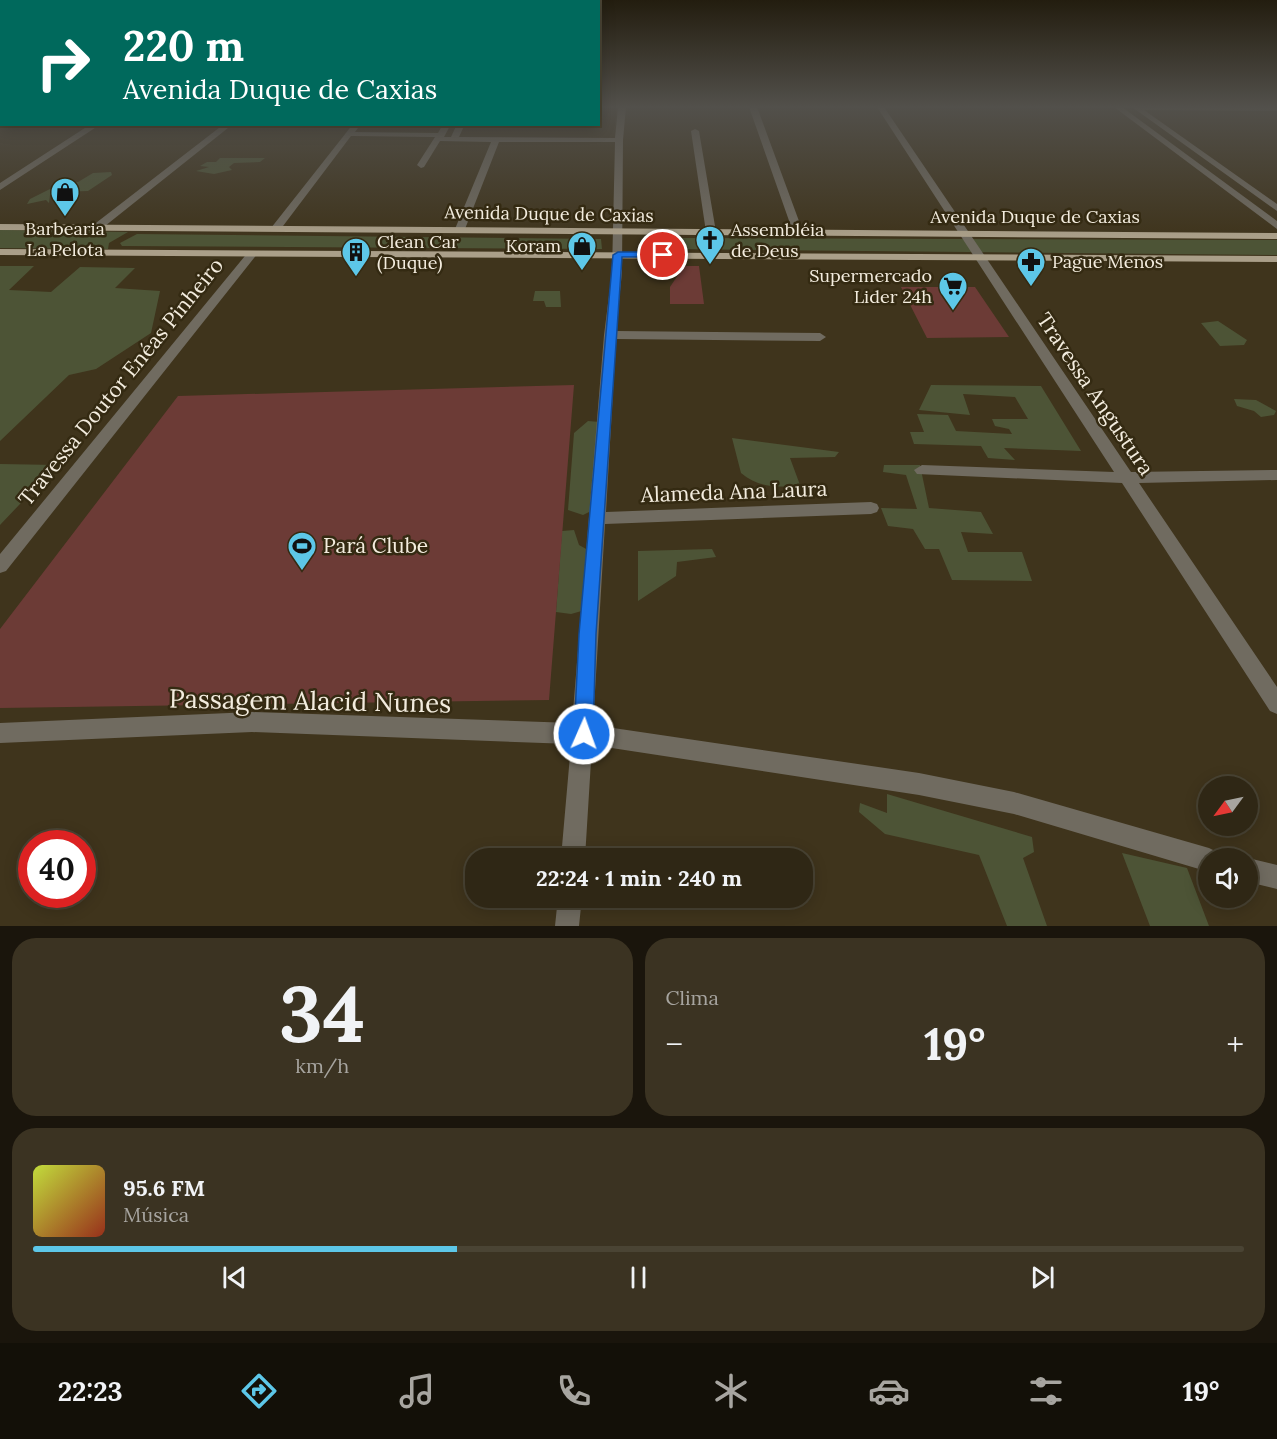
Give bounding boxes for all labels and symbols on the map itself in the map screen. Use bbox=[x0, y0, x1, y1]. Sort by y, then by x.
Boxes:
shop icon: Barbearia La Pelota bbox=[49, 176, 81, 218]
street label: Avenida Duque de Caxias bbox=[443, 200, 654, 227]
street label: Avenida Duque de Caxias bbox=[929, 205, 1140, 228]
place label: Barbearia La Pelota bbox=[25, 217, 105, 261]
place label: Assembléia de Deus bbox=[730, 218, 824, 262]
church icon: Assembléia de Deus bbox=[694, 224, 726, 266]
pin bbox=[637, 229, 688, 280]
place label: Clean Car (Duque) bbox=[377, 230, 459, 274]
shop icon: Koram bbox=[566, 230, 598, 272]
place label: Koram bbox=[505, 234, 561, 257]
building icon: Clean Car (Duque) bbox=[340, 236, 372, 278]
pharmacy icon: Pague Menos bbox=[1015, 246, 1047, 288]
place label: Pague Menos bbox=[1052, 250, 1163, 273]
street label: Travessa Doutor Enéas Pinheiro bbox=[12, 252, 229, 511]
place label: Supermercado Lider 24h bbox=[809, 264, 932, 308]
supermarket icon: Supermercado Lider 24h bbox=[937, 270, 969, 312]
street label: Travessa Angustura bbox=[1031, 307, 1160, 480]
street label: Alameda Ana Laura bbox=[639, 475, 828, 508]
sports icon: Pará Clube bbox=[286, 530, 318, 572]
place label: Pará Clube bbox=[323, 532, 428, 559]
street label: Passagem Alacid Nunes bbox=[169, 682, 452, 719]
position arrow bbox=[552, 702, 616, 766]
north arrow bbox=[1198, 776, 1258, 836]
speed limit sign: 40 bbox=[18, 830, 96, 908]

